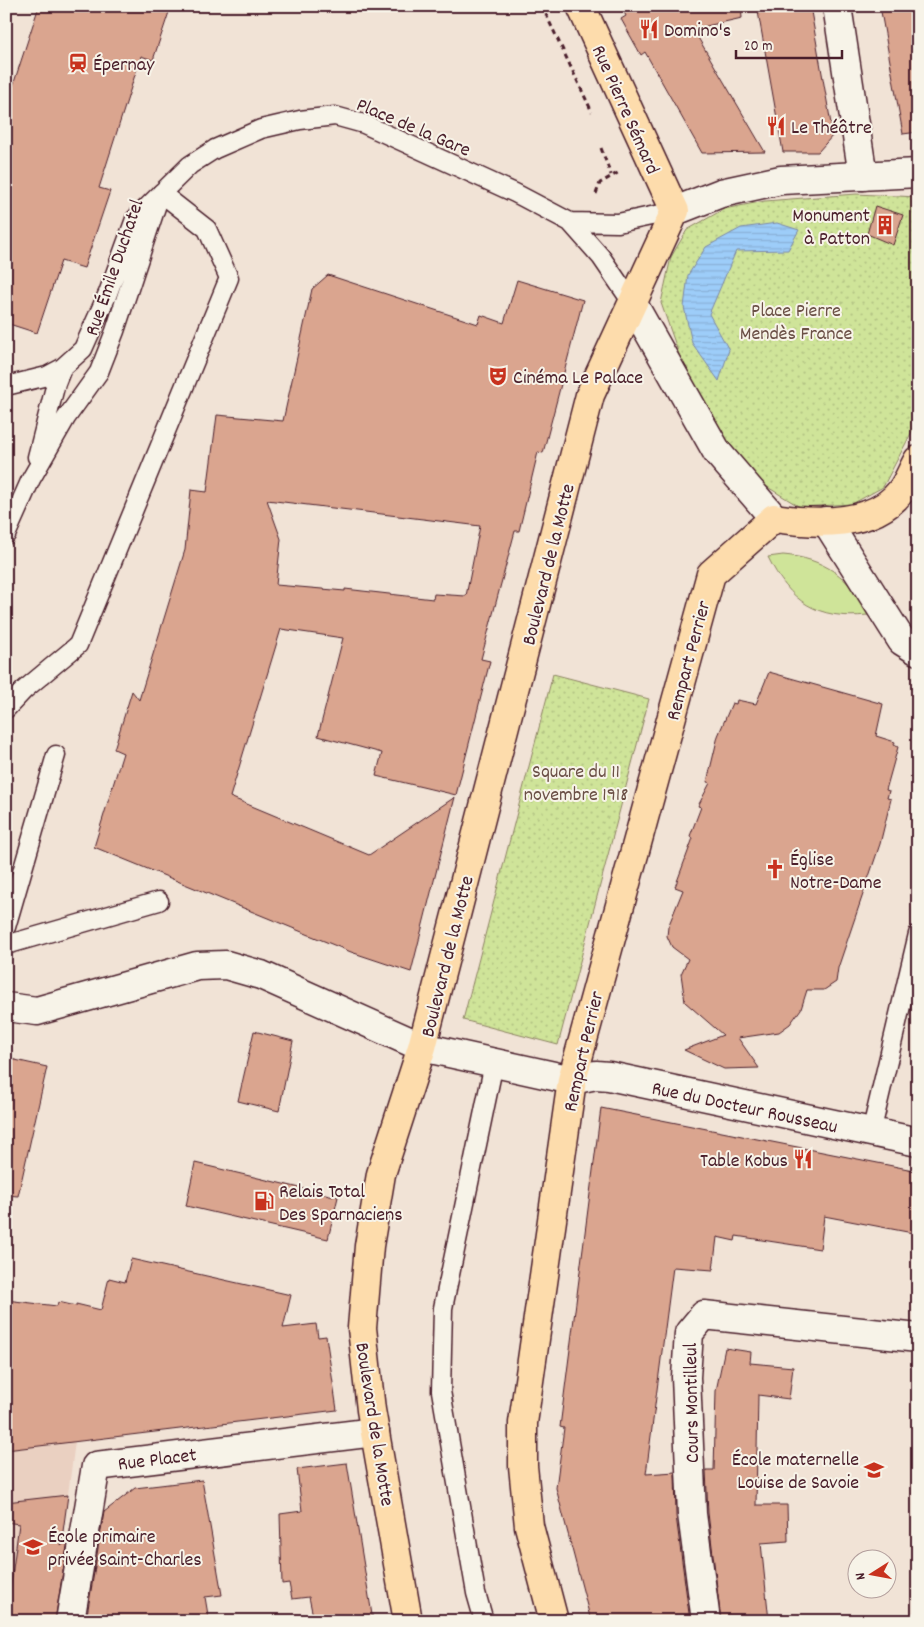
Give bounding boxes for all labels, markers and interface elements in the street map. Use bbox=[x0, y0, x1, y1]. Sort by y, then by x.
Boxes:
restaurant icon: Domino's bbox=[638, 18, 660, 40]
place label: Domino's bbox=[664, 18, 731, 46]
scale bar bbox=[736, 28, 843, 60]
text: 20 m bbox=[744, 36, 772, 58]
street label: Rue Pierre Sémard bbox=[583, 41, 665, 179]
station icon: Épernay bbox=[67, 52, 89, 74]
place label: Épernay bbox=[93, 52, 155, 80]
street label: Place de la Gare bbox=[351, 92, 475, 166]
restaurant icon: Le Théâtre bbox=[765, 115, 787, 137]
place label: Le Théâtre bbox=[791, 115, 872, 143]
street label: Rue Émile Duchatel bbox=[79, 196, 152, 340]
place label: Monument à Patton bbox=[792, 203, 870, 254]
building icon: Monument à Patton bbox=[874, 214, 896, 236]
park label: Place Pierre Mendès France bbox=[740, 298, 852, 349]
theatre icon: Cinéma Le Palace bbox=[487, 365, 509, 387]
place label: Cinéma Le Palace bbox=[513, 365, 643, 393]
street label: Boulevard de la Motte bbox=[516, 481, 584, 648]
street label: Rempart Perrier bbox=[660, 597, 719, 724]
park label: Square du 11 novembre 1918 bbox=[524, 759, 628, 810]
place label: Église Notre-Dame bbox=[790, 847, 882, 898]
church icon: Église Notre-Dame bbox=[764, 858, 786, 880]
street label: Boulevard de la Motte bbox=[415, 873, 483, 1040]
street label: Rempart Perrier bbox=[557, 988, 613, 1115]
street label: Rue du Docteur Rousseau bbox=[649, 1076, 840, 1142]
place label: Table Kobus bbox=[700, 1148, 788, 1176]
restaurant icon: Table Kobus bbox=[792, 1148, 814, 1170]
place label: Relais Total Des Sparnaciens bbox=[279, 1179, 403, 1230]
fuel station icon: Relais Total Des Sparnaciens bbox=[253, 1190, 275, 1212]
street label: Boulevard de la Motte bbox=[346, 1341, 400, 1508]
street label: Cours Montilleul bbox=[678, 1342, 708, 1463]
street label: Rue Placet bbox=[116, 1442, 198, 1480]
place label: École maternelle Louise de Savoie bbox=[732, 1447, 859, 1498]
school or university icon: École maternelle Louise de Savoie bbox=[863, 1459, 885, 1481]
place label: École primaire privée Saint-Charles bbox=[48, 1524, 202, 1575]
school or university icon: École primaire privée Saint-Charles bbox=[22, 1536, 44, 1558]
north arrow bbox=[846, 1550, 896, 1600]
text: N bbox=[851, 1571, 872, 1581]

